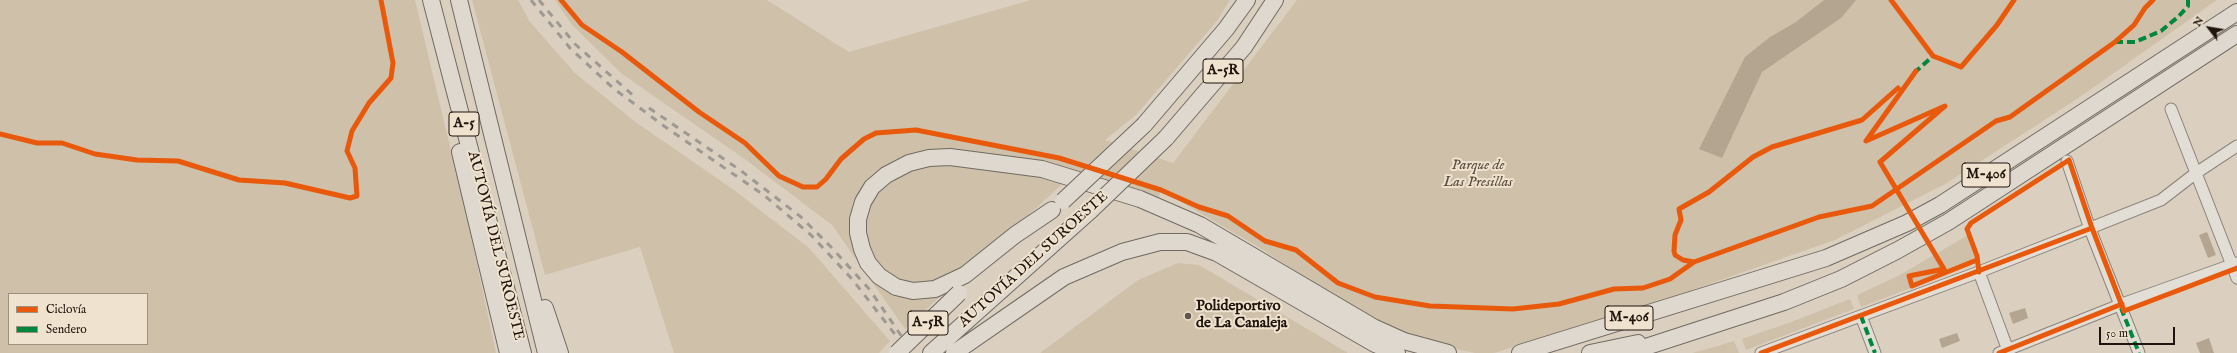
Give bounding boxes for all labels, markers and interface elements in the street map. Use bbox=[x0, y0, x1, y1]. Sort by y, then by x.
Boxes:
north arrow bbox=[2189, 8, 2229, 48]
text: N bbox=[2190, 14, 2207, 30]
road number: A-5R bbox=[1203, 59, 1243, 83]
road number: A-5 bbox=[449, 112, 479, 136]
street label: AUTOVÍA DEL SUROESTE bbox=[463, 149, 527, 343]
park label: Parque de Las Presillas bbox=[1443, 157, 1513, 192]
road number: M-406 bbox=[1962, 163, 2010, 187]
street label: AUTOVÍA DEL SUROESTE bbox=[956, 188, 1112, 332]
legend bbox=[8, 293, 148, 345]
place label: Polideportivo de La Canaleja bbox=[1196, 298, 1287, 333]
text: Ciclovía bbox=[46, 302, 86, 317]
road number: M-406 bbox=[1605, 306, 1653, 330]
road number: A-5R bbox=[908, 311, 948, 335]
marker: Polideportivo de La Canaleja bbox=[1183, 311, 1193, 321]
scale bar bbox=[2101, 319, 2177, 345]
text: Sendero bbox=[46, 322, 87, 337]
text: 50 m bbox=[2106, 326, 2128, 341]

